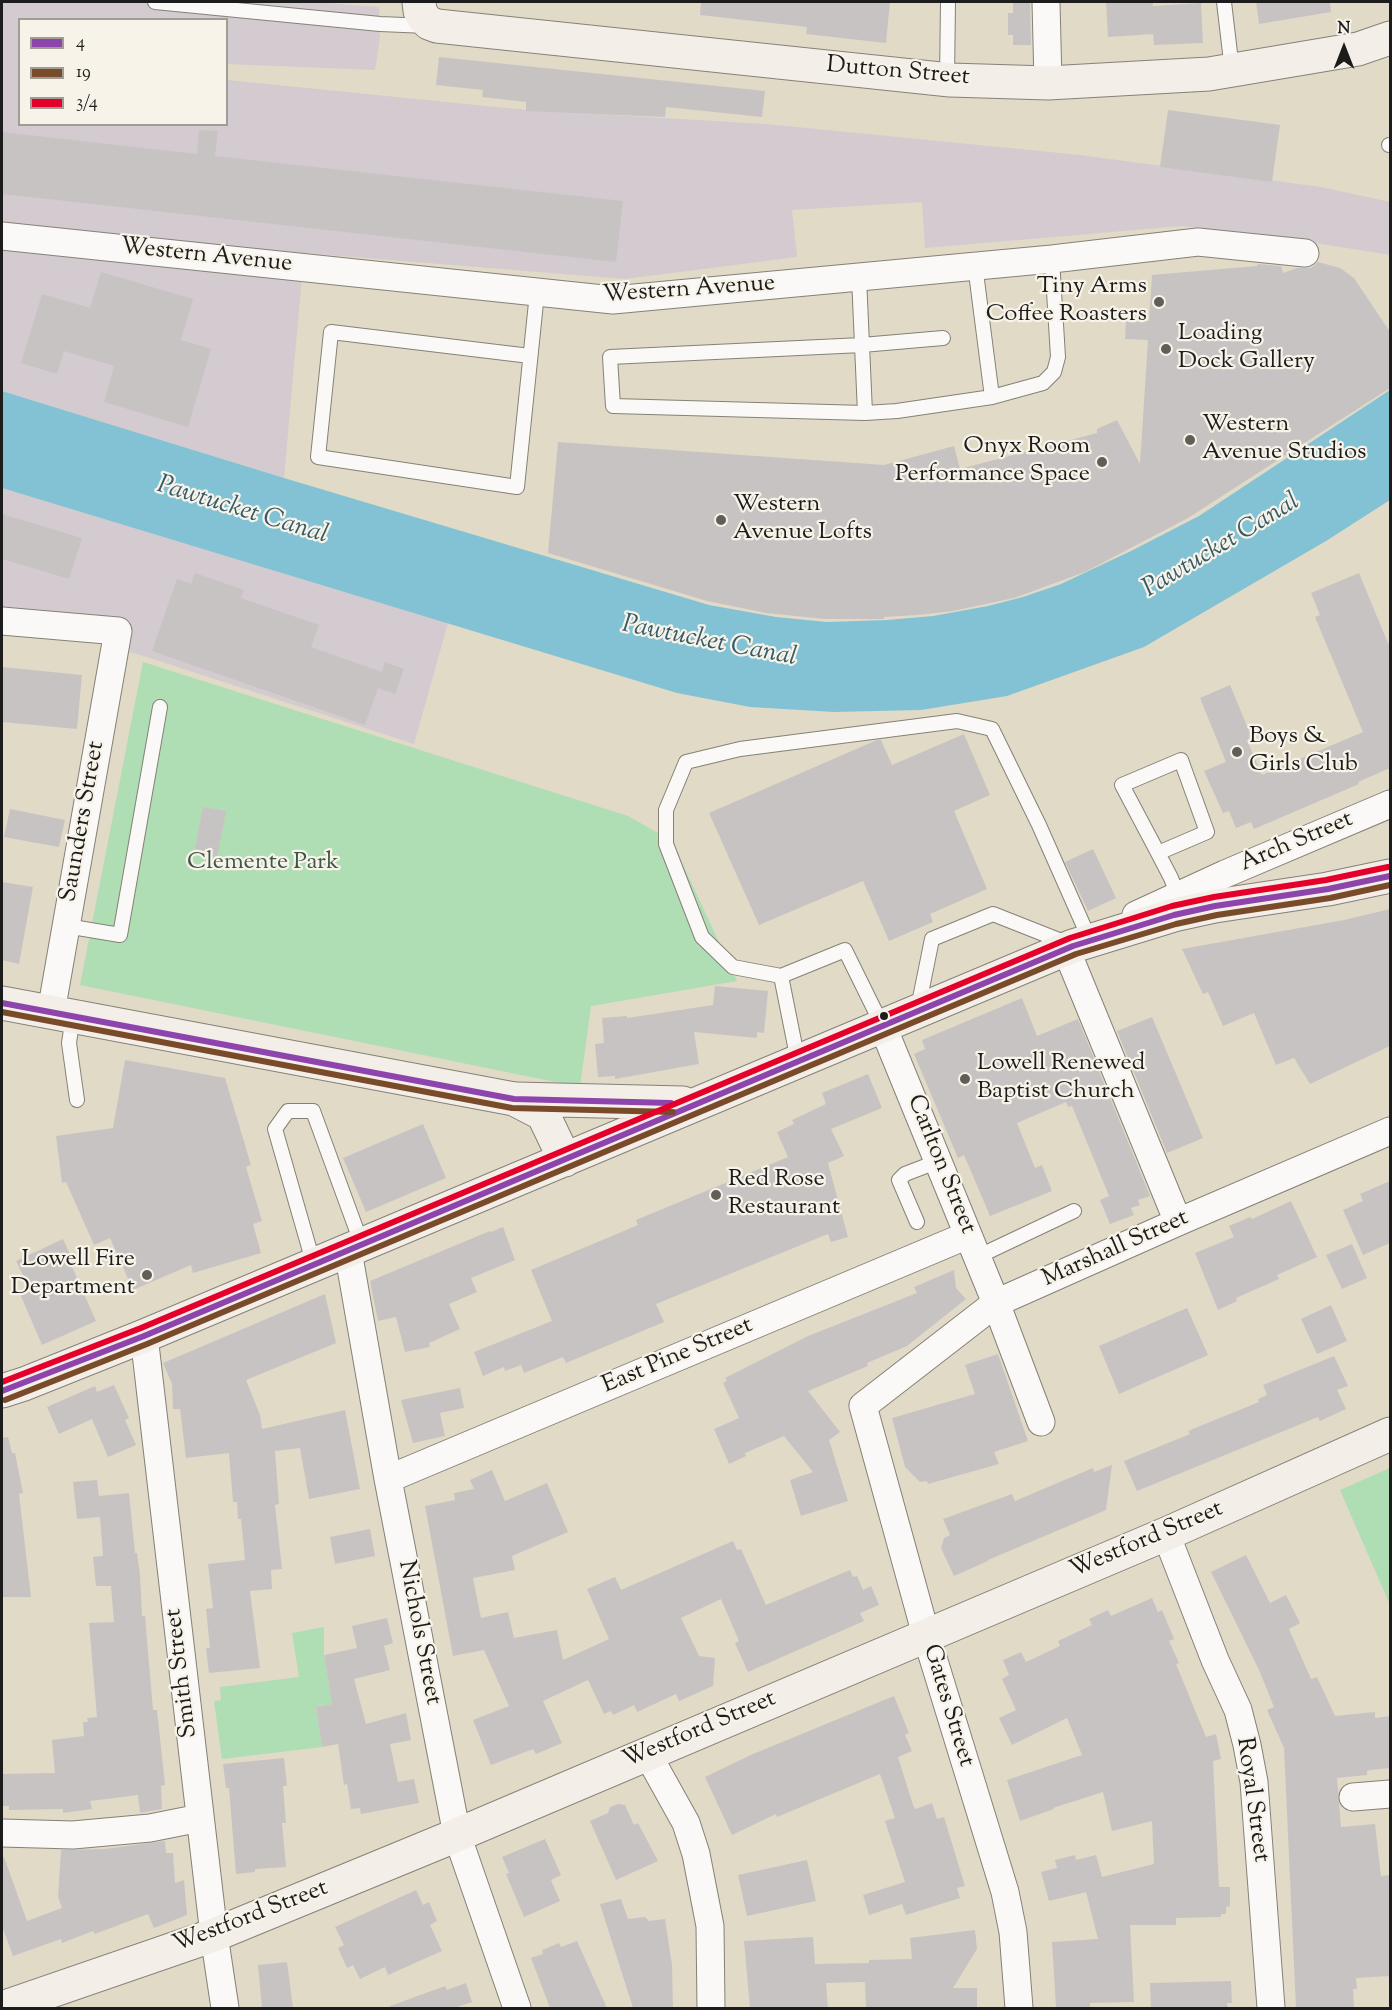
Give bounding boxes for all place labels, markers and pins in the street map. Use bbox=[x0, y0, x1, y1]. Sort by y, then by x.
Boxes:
place label: Tiny Arms Coffee Roasters bbox=[986, 274, 1147, 330]
marker: Tiny Arms Coffee Roasters bbox=[1152, 295, 1166, 309]
place label: Loading Dock Gallery bbox=[1178, 321, 1315, 377]
marker: Loading Dock Gallery bbox=[1159, 342, 1173, 356]
place label: Western Avenue Studios bbox=[1202, 412, 1366, 468]
marker: Western Avenue Studios bbox=[1183, 433, 1197, 447]
place label: Onyx Room Performance Space bbox=[895, 434, 1090, 490]
marker: Onyx Room Performance Space bbox=[1095, 455, 1109, 469]
place label: Western Avenue Lofts bbox=[733, 492, 872, 548]
marker: Western Avenue Lofts bbox=[714, 513, 728, 527]
place label: Boys & Girls Club bbox=[1249, 724, 1358, 780]
marker: Boys & Girls Club bbox=[1230, 745, 1244, 759]
unlabelled marker bbox=[878, 1010, 890, 1022]
place label: Lowell Renewed Baptist Church bbox=[977, 1051, 1145, 1107]
marker: Lowell Renewed Baptist Church bbox=[958, 1072, 972, 1086]
place label: Red Rose Restaurant bbox=[728, 1167, 840, 1223]
marker: Red Rose Restaurant bbox=[709, 1188, 723, 1202]
place label: Lowell Fire Department bbox=[11, 1247, 135, 1303]
marker: Lowell Fire Department bbox=[140, 1268, 154, 1282]

